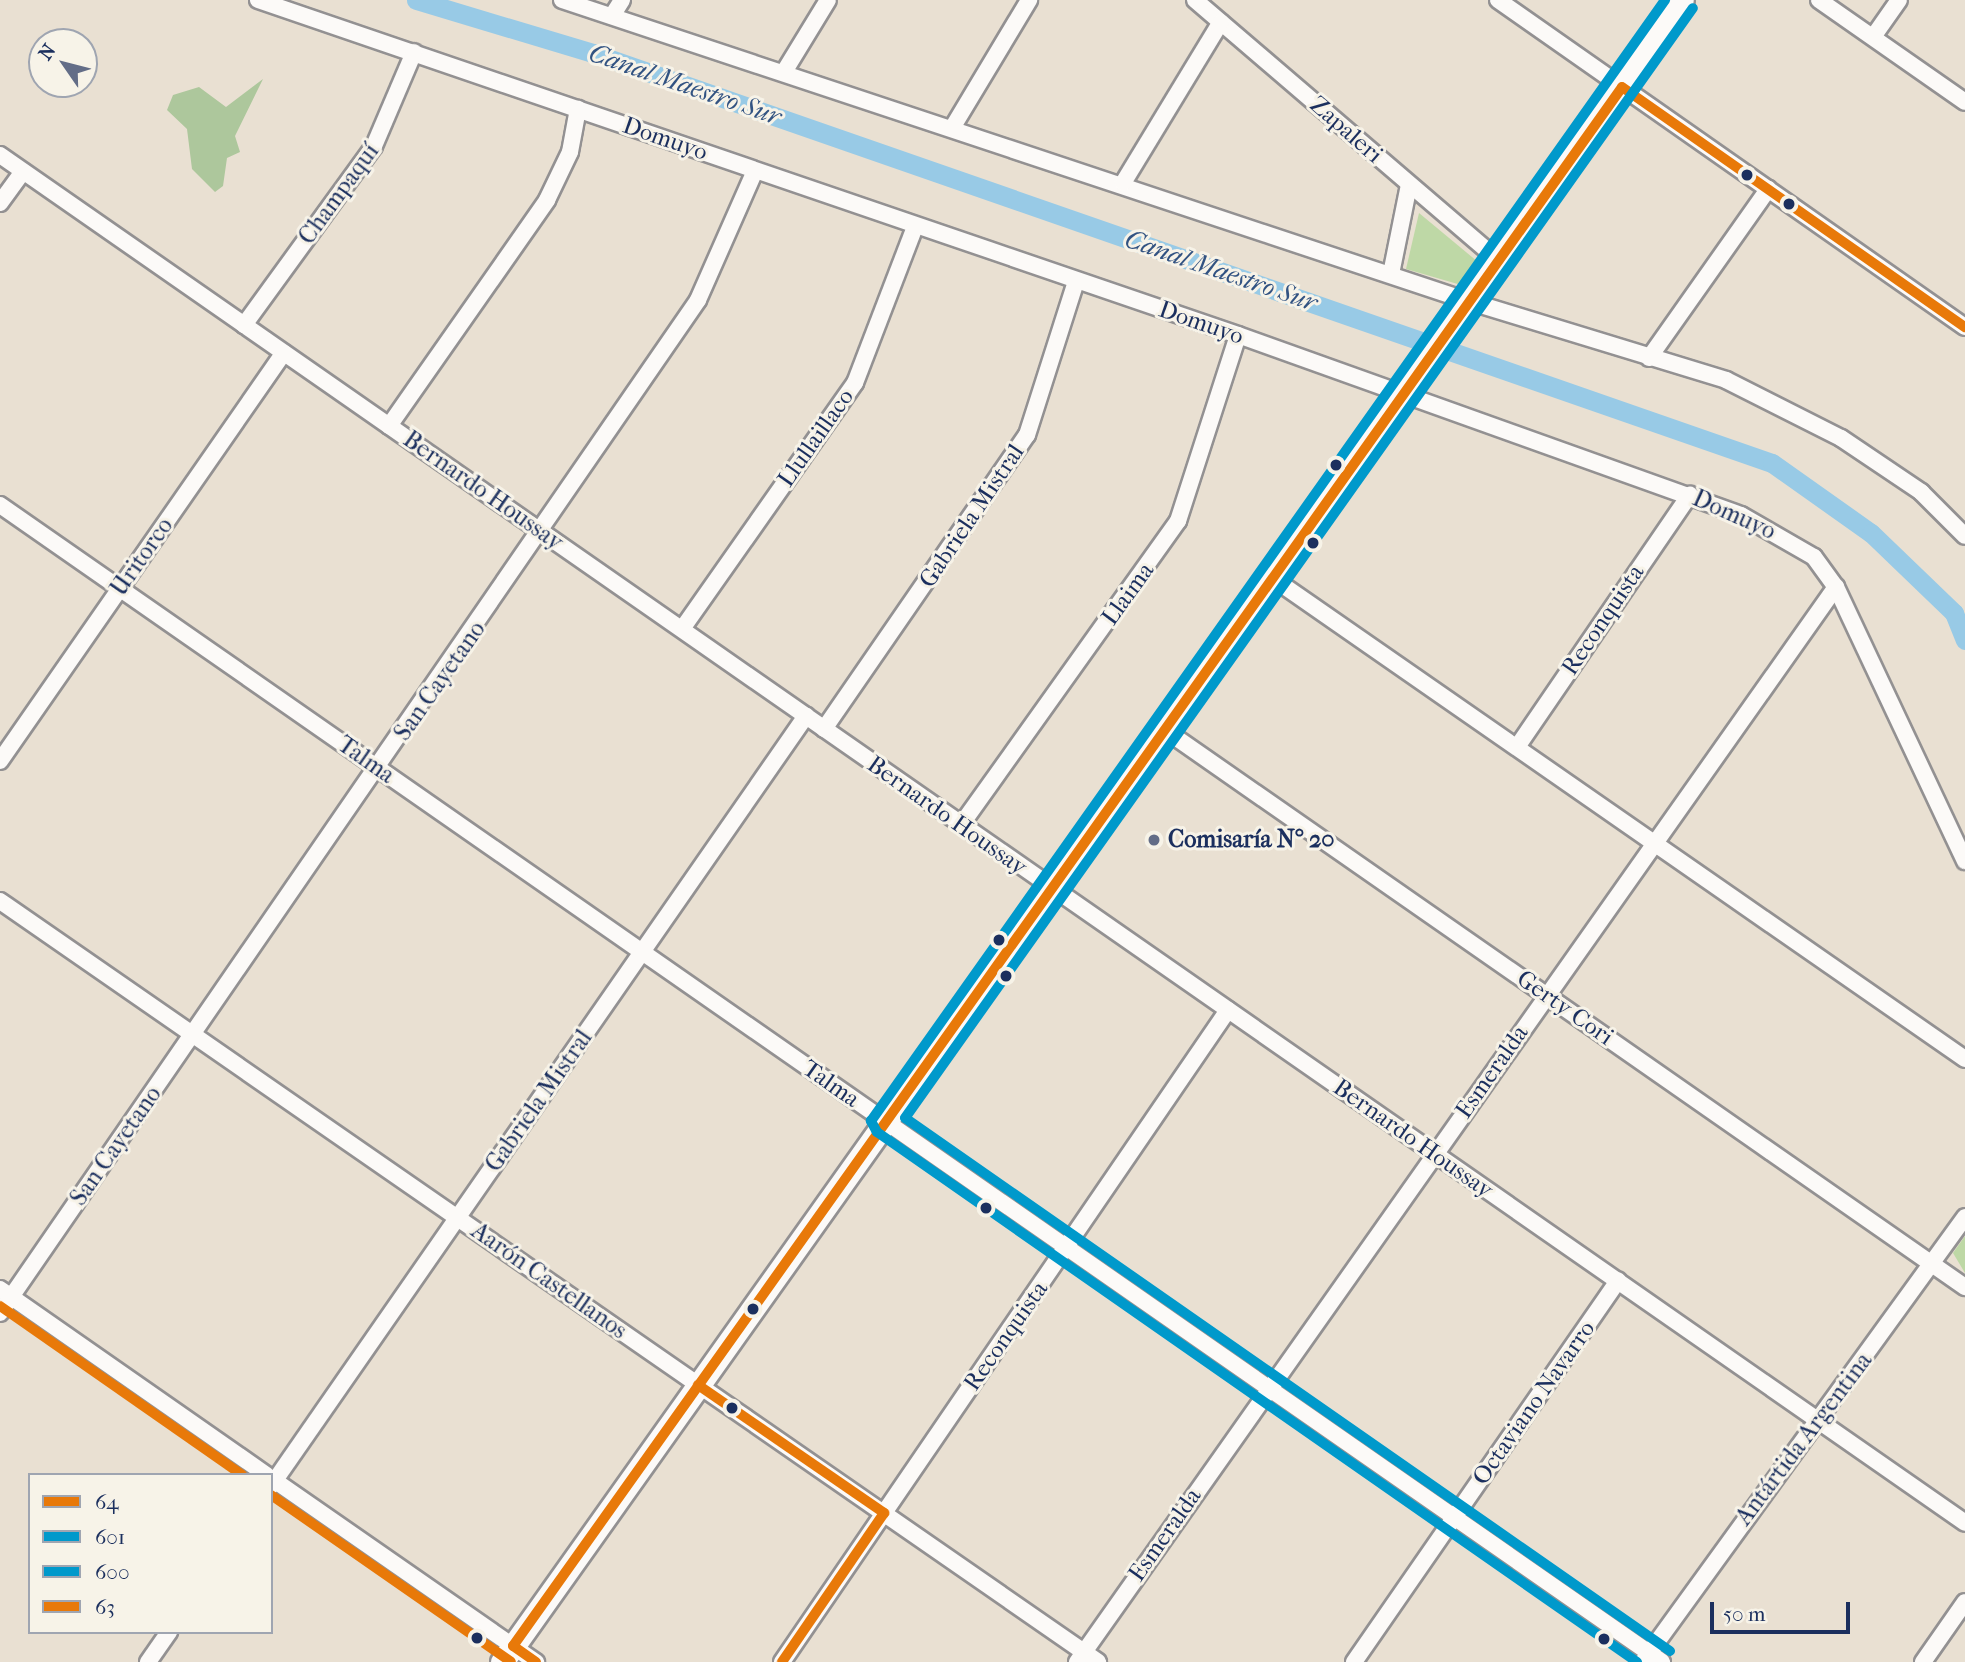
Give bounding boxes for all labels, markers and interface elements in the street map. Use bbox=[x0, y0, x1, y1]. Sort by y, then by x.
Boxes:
north arrow bbox=[28, 28, 98, 98]
water label: Canal Maestro Sur bbox=[585, 37, 785, 133]
text: N bbox=[34, 40, 61, 64]
street label: Zapaleri bbox=[1304, 91, 1388, 169]
street label: Domuyo bbox=[619, 111, 711, 167]
street label: Champaquí bbox=[293, 138, 385, 250]
unlabelled marker bbox=[1740, 168, 1754, 182]
unlabelled marker bbox=[1782, 197, 1796, 211]
water label: Canal Maestro Sur bbox=[1121, 223, 1321, 319]
street label: Domuyo bbox=[1155, 295, 1247, 351]
street label: Llullaillaco bbox=[772, 383, 860, 493]
street label: Bernardo Houssay bbox=[398, 425, 568, 557]
street label: Gabriela Mistral bbox=[913, 439, 1031, 593]
unlabelled marker bbox=[1329, 458, 1343, 472]
street label: Domuyo bbox=[1688, 484, 1780, 546]
street label: Uritorco bbox=[105, 512, 179, 602]
unlabelled marker bbox=[1306, 536, 1320, 550]
street label: Llaima bbox=[1096, 557, 1160, 631]
street label: Reconquista bbox=[1556, 559, 1650, 681]
street label: San Cayetano bbox=[388, 616, 492, 746]
street label: Talma bbox=[332, 730, 400, 790]
street label: Bernardo Houssay bbox=[862, 750, 1032, 882]
place label: Comisaría N° 20 bbox=[1168, 826, 1334, 854]
marker: Comisaría N° 20 bbox=[1146, 832, 1162, 848]
unlabelled marker bbox=[992, 933, 1006, 947]
street label: Gerty Cori bbox=[1511, 964, 1619, 1052]
unlabelled marker bbox=[999, 969, 1013, 983]
street label: Esmeralda bbox=[1449, 1020, 1535, 1124]
street label: Gabriela Mistral bbox=[479, 1024, 599, 1178]
street label: Talma bbox=[797, 1054, 865, 1114]
street label: Bernardo Houssay bbox=[1328, 1073, 1498, 1205]
street label: San Cayetano bbox=[64, 1081, 168, 1211]
unlabelled marker bbox=[979, 1201, 993, 1215]
street label: Aarón Castellanos bbox=[466, 1217, 632, 1345]
street label: Reconquista bbox=[958, 1276, 1054, 1396]
unlabelled marker bbox=[746, 1302, 760, 1316]
street label: Octaviano Navarro bbox=[1467, 1315, 1601, 1491]
street label: Antártida Argentina bbox=[1730, 1347, 1878, 1531]
unlabelled marker bbox=[725, 1401, 739, 1415]
legend bbox=[28, 1473, 273, 1634]
street label: Esmeralda bbox=[1122, 1483, 1208, 1587]
text: 64 bbox=[95, 1490, 119, 1514]
text: 601 bbox=[95, 1525, 125, 1549]
text: 600 bbox=[95, 1560, 130, 1584]
scale bar bbox=[1713, 1588, 1853, 1632]
text: 63 bbox=[95, 1595, 115, 1619]
text: 50 m bbox=[1723, 1602, 1766, 1626]
unlabelled marker bbox=[470, 1631, 484, 1645]
unlabelled marker bbox=[1597, 1632, 1611, 1646]

